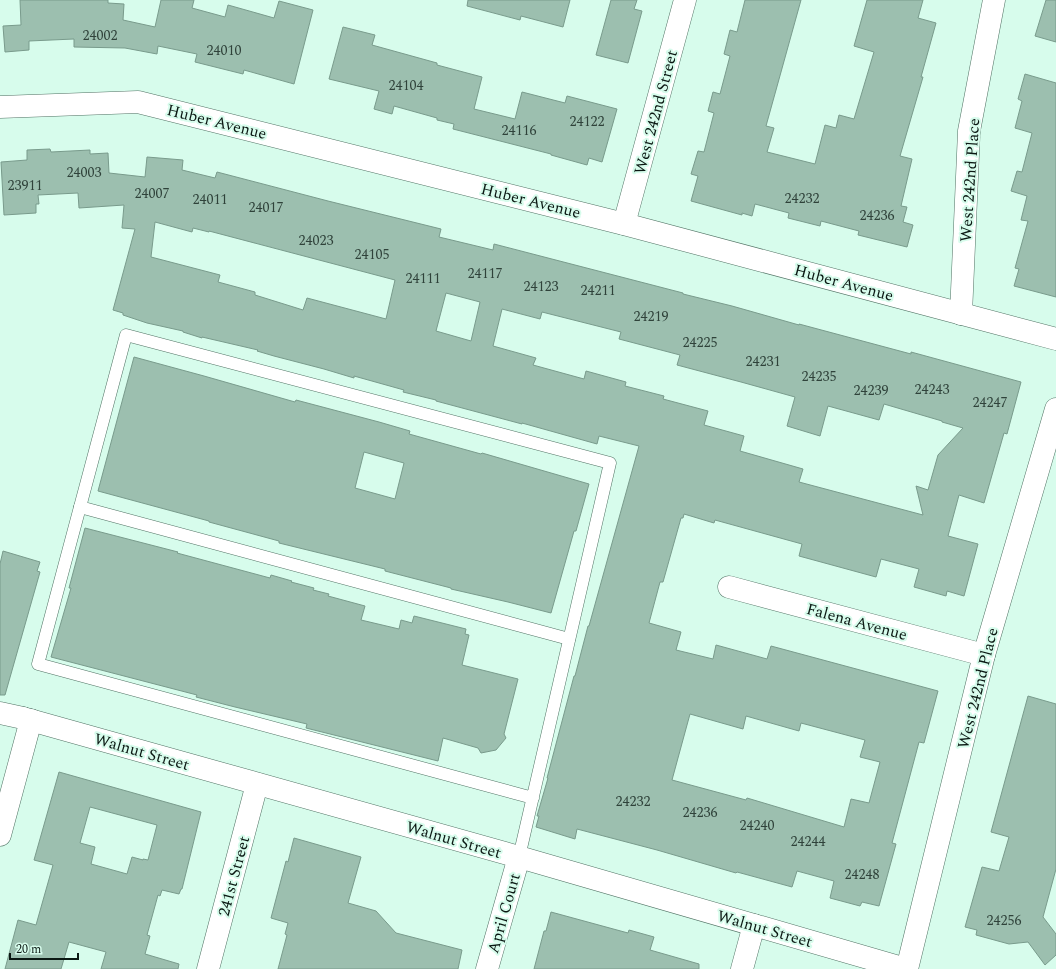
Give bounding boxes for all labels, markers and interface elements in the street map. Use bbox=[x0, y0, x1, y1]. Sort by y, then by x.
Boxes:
house number: 24002 bbox=[83, 25, 118, 46]
house number: 24010 bbox=[207, 40, 242, 61]
street label: West 242nd Street bbox=[628, 47, 684, 177]
house number: 24104 bbox=[389, 75, 424, 96]
street label: Huber Avenue bbox=[164, 98, 269, 146]
house number: 24122 bbox=[570, 111, 605, 132]
street label: West 242nd Place bbox=[954, 117, 986, 243]
house number: 24116 bbox=[502, 120, 537, 141]
house number: 24003 bbox=[67, 162, 102, 183]
house number: 23911 bbox=[8, 175, 43, 196]
street label: Huber Avenue bbox=[478, 177, 583, 225]
house number: 24007 bbox=[135, 183, 170, 204]
house number: 24232 bbox=[785, 188, 820, 209]
house number: 24011 bbox=[193, 189, 228, 210]
house number: 24017 bbox=[249, 197, 284, 218]
house number: 24236 bbox=[860, 205, 895, 226]
house number: 24023 bbox=[299, 230, 334, 251]
house number: 24105 bbox=[355, 244, 390, 265]
street label: Huber Avenue bbox=[791, 258, 896, 308]
house number: 24117 bbox=[468, 263, 503, 284]
house number: 24111 bbox=[406, 268, 441, 289]
house number: 24123 bbox=[524, 276, 559, 297]
house number: 24211 bbox=[581, 280, 616, 301]
house number: 24219 bbox=[634, 306, 669, 327]
house number: 24225 bbox=[683, 332, 718, 353]
house number: 24231 bbox=[746, 351, 781, 372]
house number: 24235 bbox=[802, 366, 837, 387]
house number: 24243 bbox=[915, 379, 950, 400]
house number: 24239 bbox=[854, 380, 889, 401]
house number: 24247 bbox=[973, 392, 1008, 413]
street label: Falena Avenue bbox=[804, 597, 910, 647]
street label: West 242nd Place bbox=[951, 625, 1005, 751]
street label: Walnut Street bbox=[91, 727, 192, 777]
house number: 24232 bbox=[616, 791, 651, 812]
house number: 24236 bbox=[683, 802, 718, 823]
street label: Walnut Street bbox=[403, 815, 504, 865]
house number: 24240 bbox=[740, 815, 775, 836]
house number: 24244 bbox=[791, 831, 826, 852]
street label: 241st Street bbox=[212, 833, 256, 919]
house number: 24248 bbox=[845, 864, 880, 885]
street label: April Court bbox=[481, 870, 527, 956]
street label: Walnut Street bbox=[714, 904, 815, 954]
house number: 24256 bbox=[987, 910, 1022, 931]
scale bar bbox=[10, 935, 78, 961]
text: 20 m bbox=[16, 940, 41, 959]

